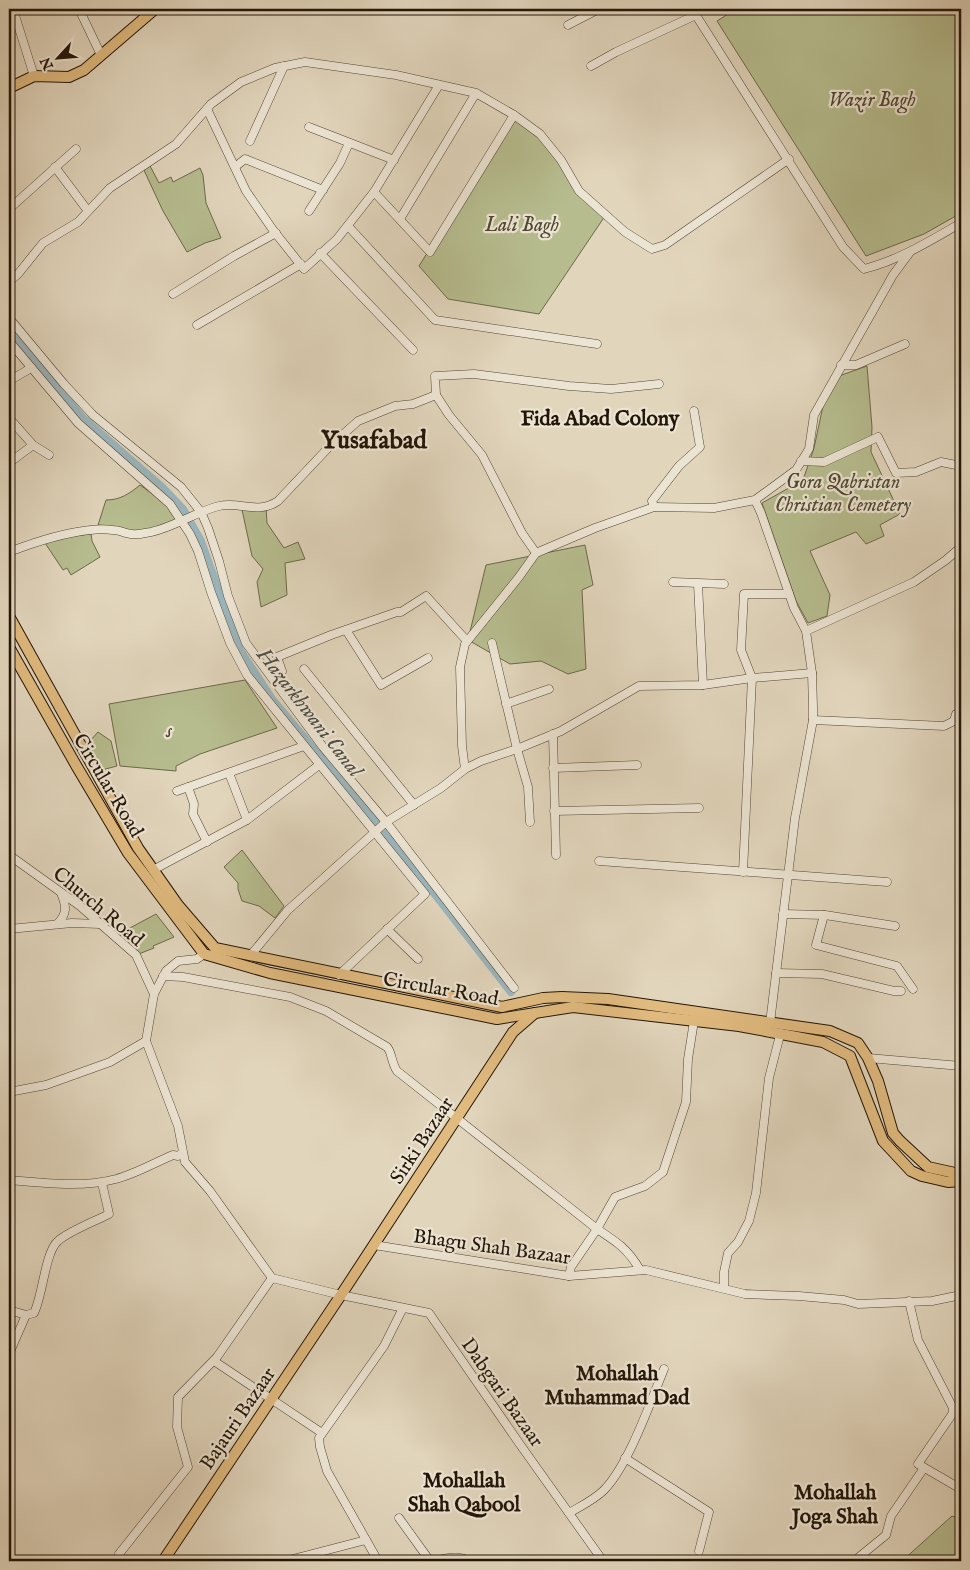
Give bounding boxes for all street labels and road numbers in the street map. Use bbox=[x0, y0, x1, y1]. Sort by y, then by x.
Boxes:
street label: Circular Road bbox=[67, 729, 149, 843]
street label: Church Road bbox=[47, 862, 149, 953]
street label: Circular Road bbox=[381, 967, 501, 1012]
street label: Sirki Bazaar bbox=[385, 1092, 460, 1189]
street label: Bhagu Shah Bazaar bbox=[412, 1224, 573, 1271]
street label: Dabgari Bazaar bbox=[455, 1333, 549, 1453]
street label: Bajauri Bazaar bbox=[195, 1362, 282, 1475]

